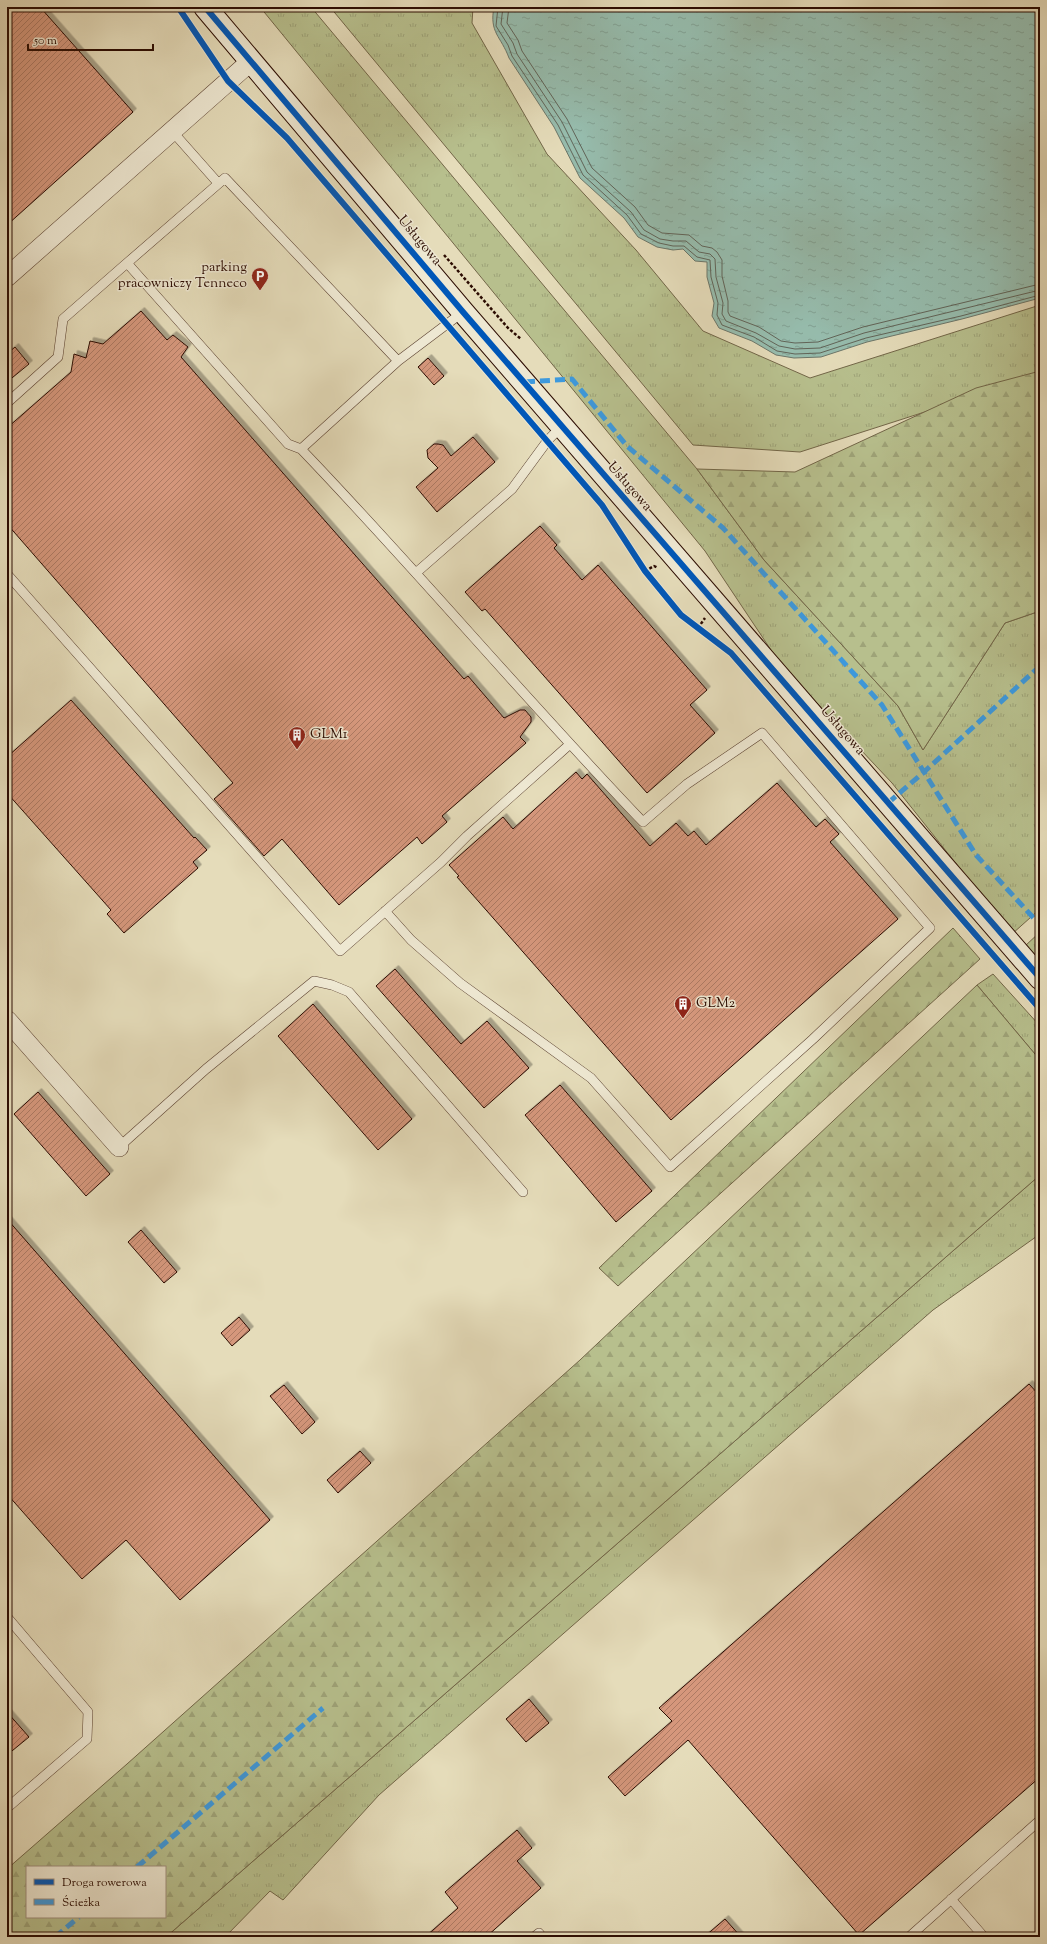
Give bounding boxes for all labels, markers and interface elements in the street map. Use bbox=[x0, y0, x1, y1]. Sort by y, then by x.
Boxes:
scale bar bbox=[28, 26, 153, 52]
text: 50 m bbox=[33, 32, 57, 50]
street label: Usługowa bbox=[392, 212, 446, 271]
place label: parking pracowniczy Tenneco bbox=[118, 258, 247, 294]
parking icon: parking pracowniczy Tenneco bbox=[250, 266, 270, 291]
street label: Usługowa bbox=[602, 458, 657, 517]
street label: Usługowa bbox=[815, 702, 870, 761]
building icon: GLM1 bbox=[287, 725, 307, 750]
place label: GLM1 bbox=[310, 725, 348, 745]
building icon: GLM2 bbox=[673, 994, 693, 1019]
place label: GLM2 bbox=[696, 994, 736, 1014]
legend bbox=[26, 1866, 166, 1918]
text: Droga rowerowa bbox=[62, 1874, 147, 1892]
text: Ścieżka bbox=[62, 1894, 101, 1912]

